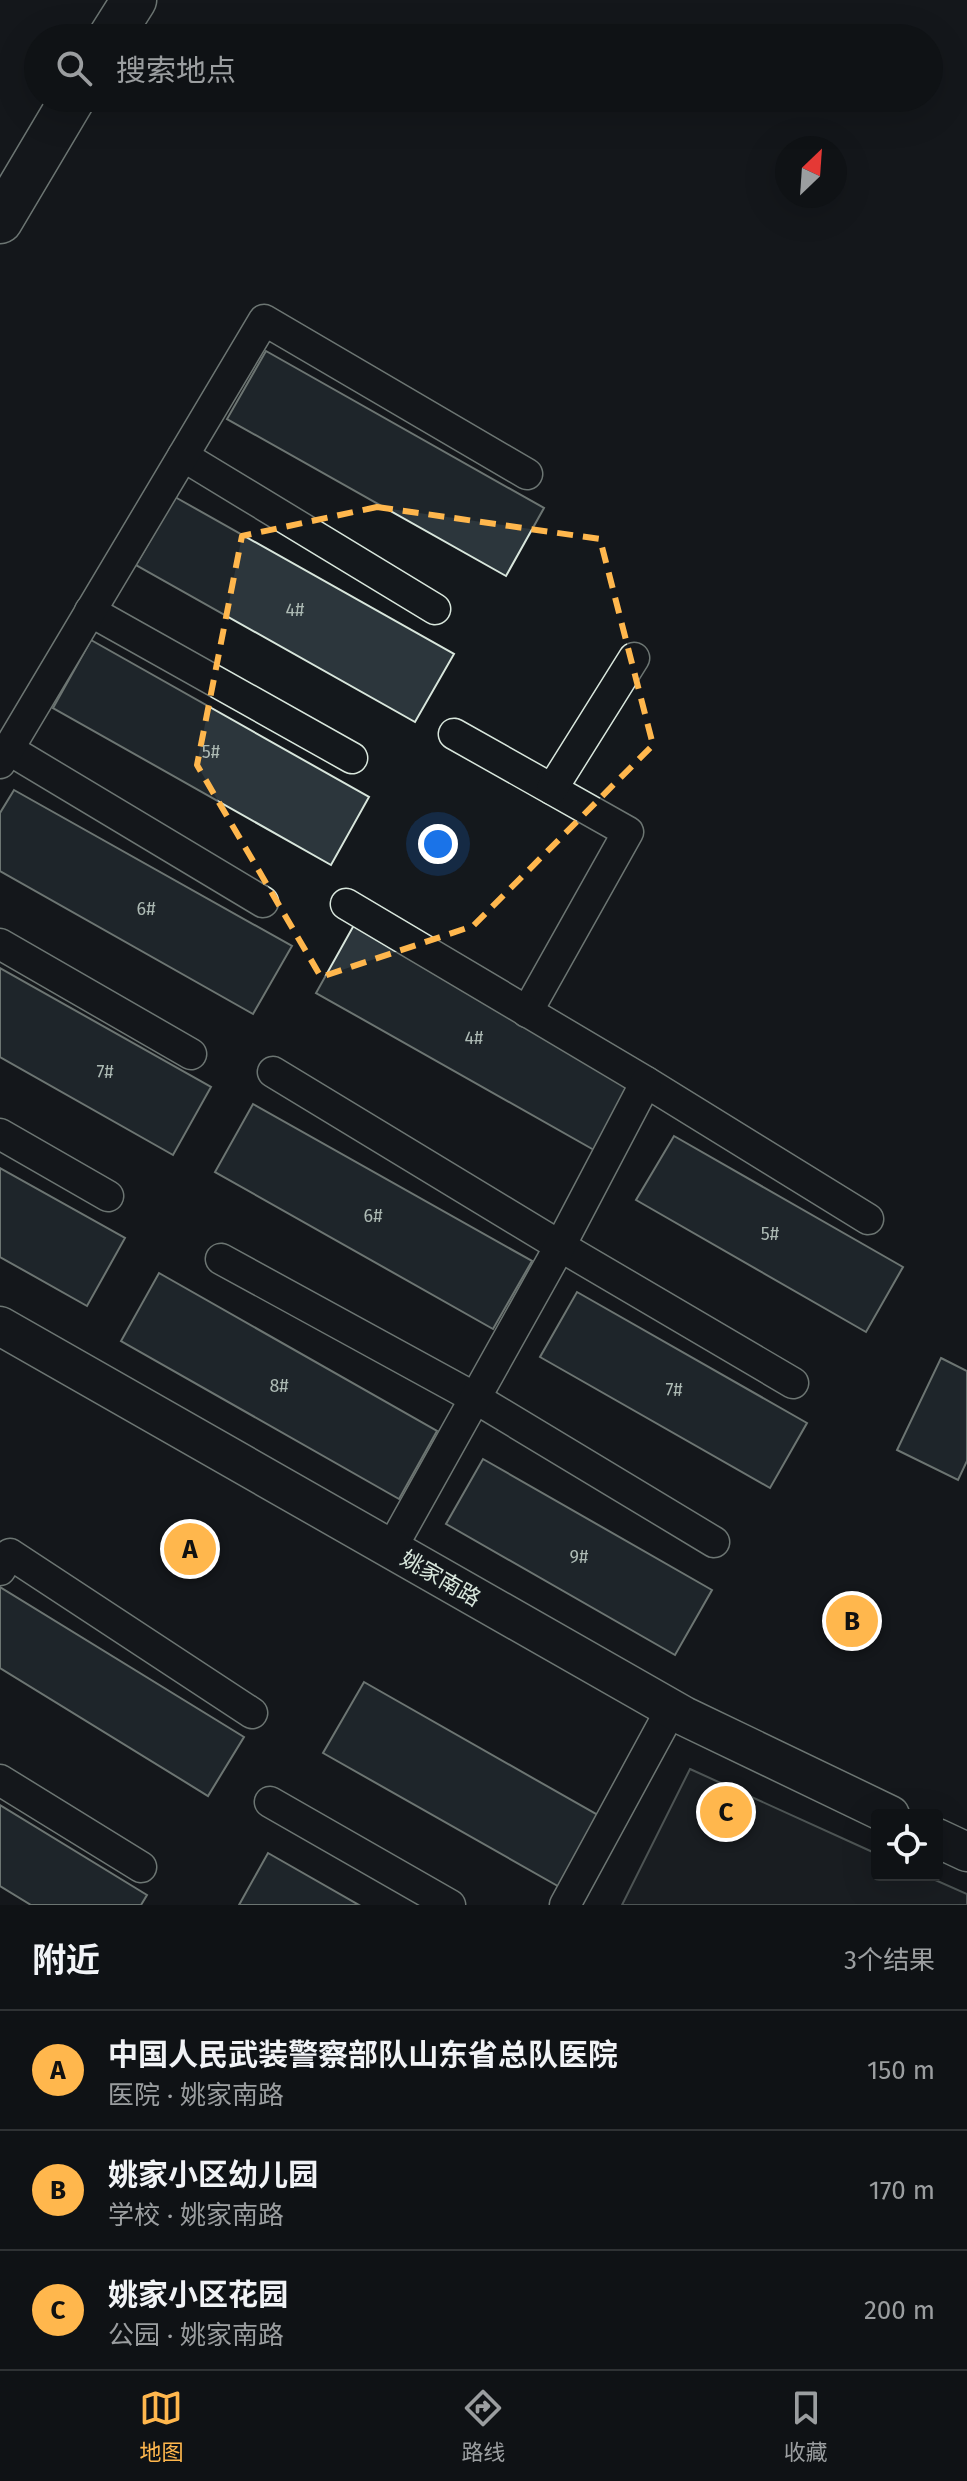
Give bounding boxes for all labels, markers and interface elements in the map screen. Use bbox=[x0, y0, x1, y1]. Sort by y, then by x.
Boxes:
search box bbox=[24, 24, 943, 112]
icon: search bbox=[52, 46, 96, 90]
text: 搜索地点 bbox=[116, 53, 236, 89]
north arrow bbox=[775, 136, 847, 208]
house number: 4# bbox=[286, 599, 305, 621]
house number: 5# bbox=[202, 741, 221, 763]
your location bbox=[418, 824, 458, 864]
house number: 6# bbox=[137, 898, 156, 920]
house number: 4# bbox=[465, 1027, 484, 1049]
house number: 7# bbox=[97, 1061, 114, 1083]
house number: 6# bbox=[364, 1205, 383, 1227]
house number: 5# bbox=[761, 1223, 780, 1245]
house number: 8# bbox=[269, 1375, 289, 1397]
house number: 7# bbox=[666, 1379, 683, 1401]
pin: A bbox=[164, 1519, 216, 1579]
street label: 姚家南路 bbox=[396, 1545, 486, 1612]
house number: 9# bbox=[570, 1546, 589, 1568]
pin: B bbox=[826, 1591, 878, 1651]
pin: C bbox=[700, 1782, 752, 1842]
map controls bbox=[871, 1809, 943, 1881]
button: locate bbox=[871, 1809, 943, 1881]
text: 附近 bbox=[32, 1940, 100, 1981]
text: 3个结果 bbox=[844, 1945, 935, 1976]
text: 中国人民武装警察部队山东省总队医院 bbox=[108, 2037, 618, 2073]
text: A bbox=[50, 2055, 66, 2086]
text: 150 m bbox=[867, 2055, 935, 2086]
text: 医院 · 姚家南路 bbox=[108, 2080, 284, 2111]
text: 姚家小区幼儿园 bbox=[108, 2157, 318, 2193]
text: B bbox=[50, 2175, 66, 2206]
text: 170 m bbox=[869, 2175, 935, 2206]
text: 学校 · 姚家南路 bbox=[108, 2200, 284, 2231]
text: 姚家小区花园 bbox=[108, 2277, 288, 2313]
text: C bbox=[51, 2295, 65, 2326]
text: 200 m bbox=[864, 2295, 935, 2326]
text: 公园 · 姚家南路 bbox=[108, 2320, 284, 2351]
tab: 地图 bbox=[139, 2386, 183, 2466]
tab: 路线 bbox=[461, 2386, 506, 2466]
tab: 收藏 bbox=[784, 2386, 828, 2466]

